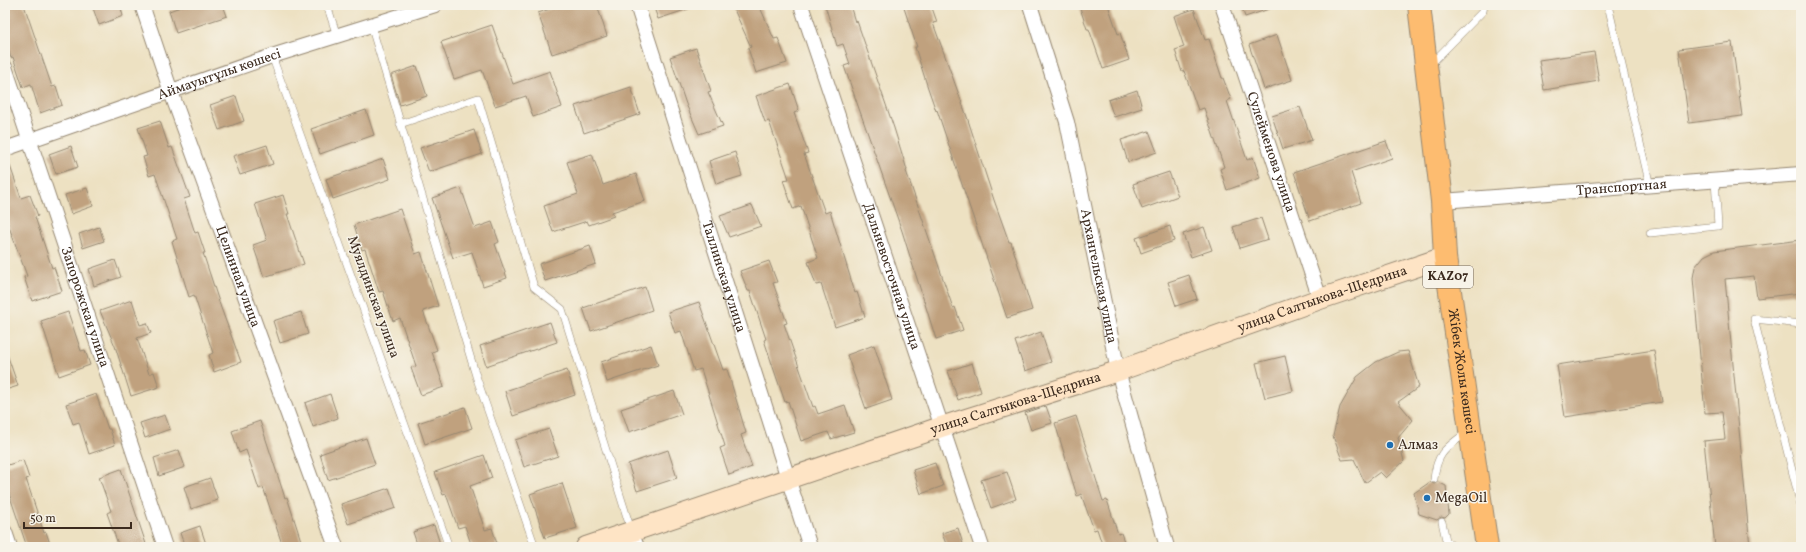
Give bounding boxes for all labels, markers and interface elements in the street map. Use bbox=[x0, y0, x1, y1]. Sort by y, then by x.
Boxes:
street label: Аймауытұлы көшесі bbox=[155, 44, 283, 105]
street label: Сулейменова улица bbox=[1242, 89, 1300, 215]
street label: Транспортная bbox=[1575, 175, 1668, 200]
street label: Дальневосточная улица bbox=[858, 200, 925, 352]
street label: Архангельская улица bbox=[1076, 207, 1122, 345]
street label: Таллинская улица bbox=[697, 218, 750, 335]
street label: Целинная улица bbox=[211, 223, 265, 330]
street label: Муялдинская улица bbox=[342, 233, 404, 361]
street label: Запорожская улица bbox=[56, 244, 114, 370]
street label: улица Салтыкова-Щедрина bbox=[1235, 261, 1410, 337]
road number: KAZ07 bbox=[1423, 266, 1473, 288]
street label: Жібек Жолы көшесі bbox=[1443, 307, 1480, 435]
street label: улица Салтыкова-Щедрина bbox=[928, 367, 1103, 439]
place label: Алмаз bbox=[1398, 436, 1438, 455]
marker: Алмаз bbox=[1385, 440, 1395, 450]
place label: MegaOil bbox=[1435, 489, 1487, 508]
marker: MegaOil bbox=[1422, 493, 1432, 503]
scale bar bbox=[24, 504, 131, 530]
text: 50 m bbox=[30, 511, 56, 527]

